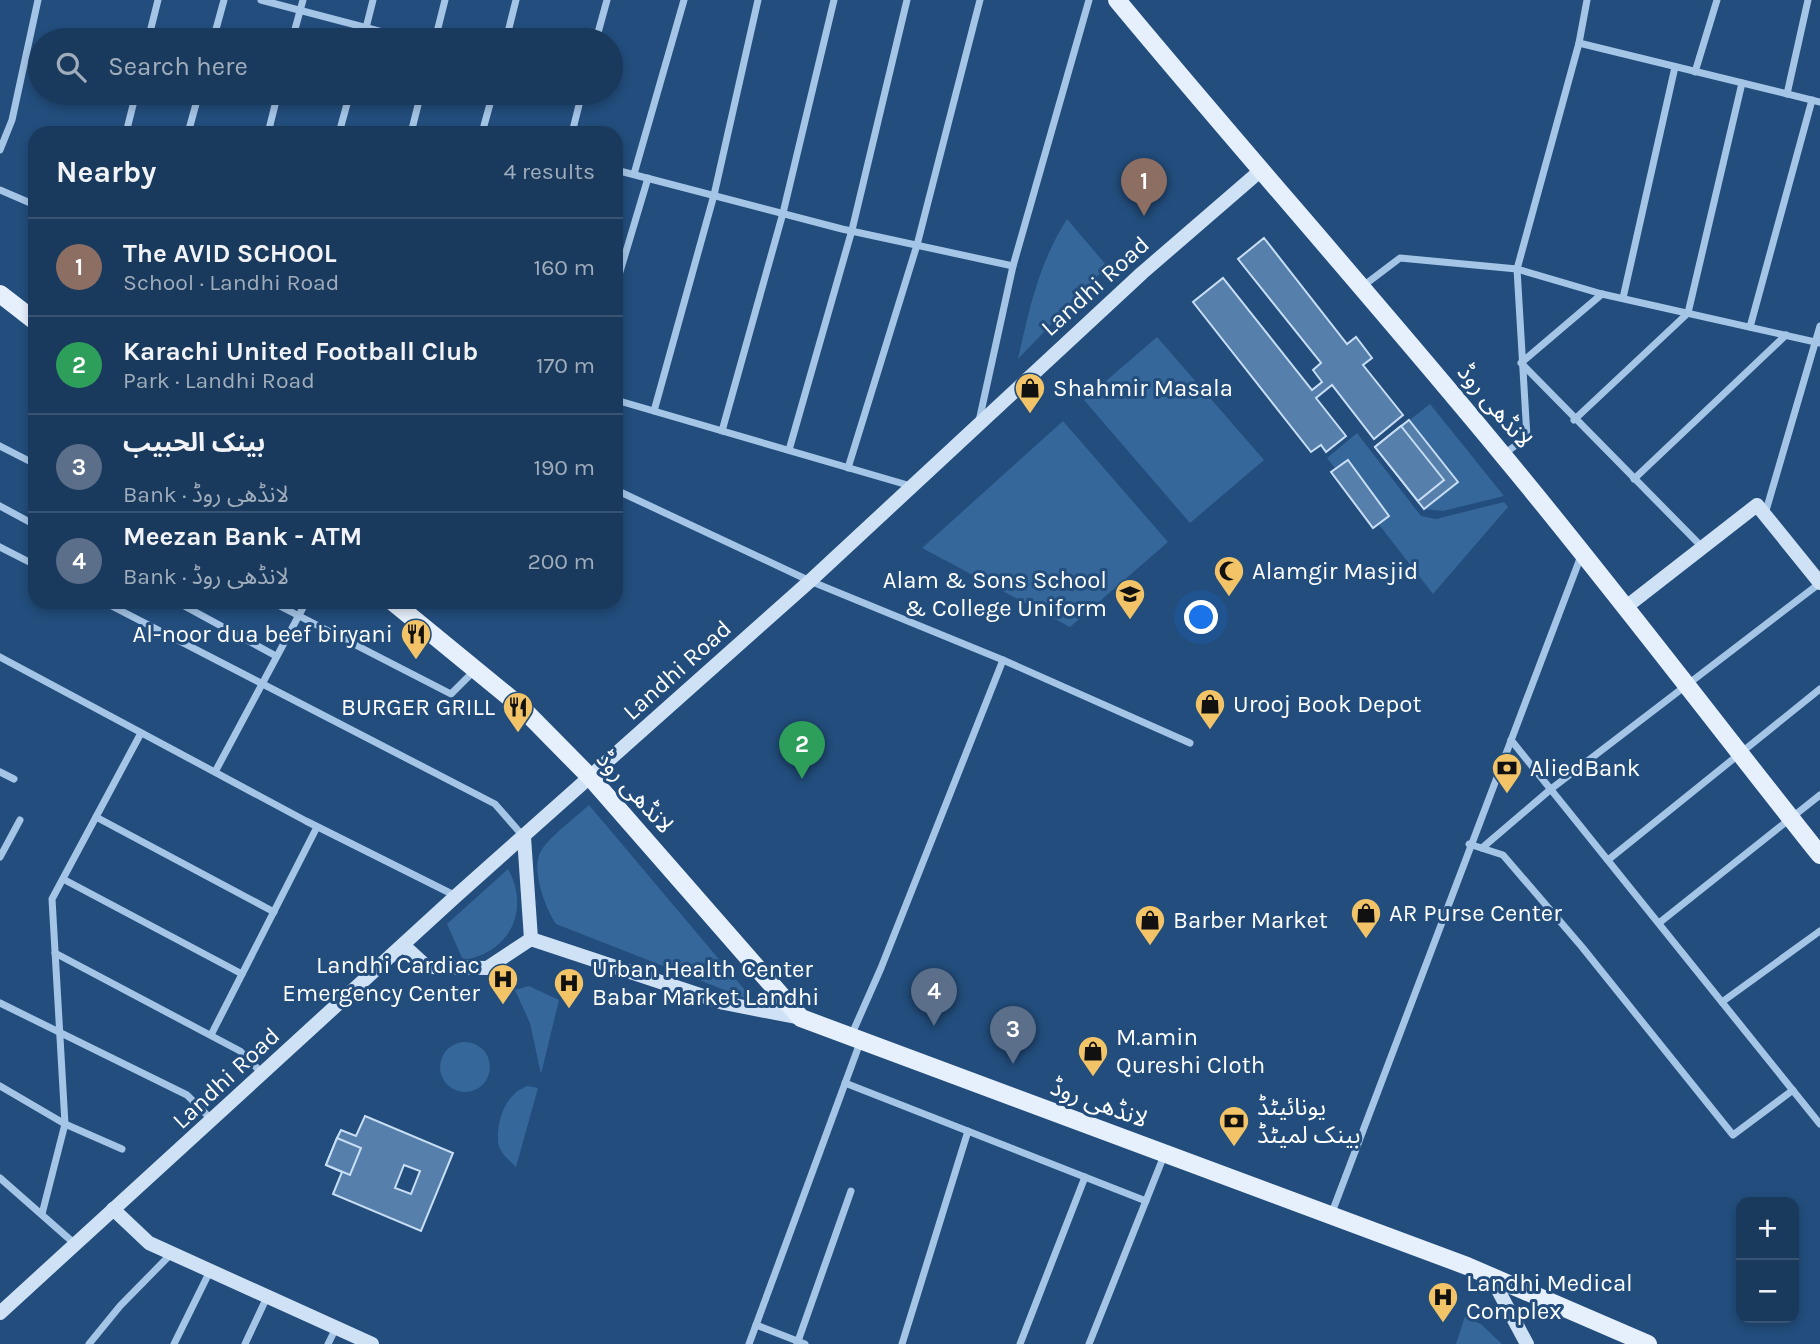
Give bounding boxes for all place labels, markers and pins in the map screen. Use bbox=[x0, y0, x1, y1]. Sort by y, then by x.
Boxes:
pin: 1 bbox=[1121, 158, 1167, 216]
shop icon: Shahmir Masala bbox=[1013, 371, 1047, 415]
place label: Shahmir Masala bbox=[1053, 374, 1233, 402]
mosque icon: Alamgir Masjid bbox=[1212, 554, 1246, 598]
place label: Alamgir Masjid bbox=[1252, 557, 1418, 585]
place label: Alam & Sons School & College Uniform bbox=[883, 566, 1107, 622]
school or university icon: Alam & Sons School & College Uniform bbox=[1113, 577, 1147, 621]
restaurant icon: Al-noor dua beef biryani bbox=[399, 617, 433, 661]
place label: Al-noor dua beef biryani bbox=[133, 620, 393, 648]
shop icon: Urooj Book Depot bbox=[1193, 687, 1227, 731]
restaurant icon: BURGER GRILL bbox=[501, 690, 535, 734]
place label: Urooj Book Depot bbox=[1233, 690, 1422, 718]
place label: BURGER GRILL bbox=[341, 693, 496, 721]
pin: 2 bbox=[779, 721, 825, 779]
bank icon: AliedBank bbox=[1490, 751, 1524, 795]
place label: AliedBank bbox=[1530, 754, 1640, 782]
shop icon: AR Purse Center bbox=[1349, 896, 1383, 940]
place label: AR Purse Center bbox=[1389, 899, 1562, 927]
shop icon: Barber Market bbox=[1133, 903, 1167, 947]
place label: Barber Market bbox=[1173, 906, 1328, 934]
place label: Landhi Cardiac Emergency Center bbox=[282, 951, 480, 1007]
place label: Urban Health Center Babar Market Landhi bbox=[592, 955, 820, 1011]
hospital icon: Landhi Cardiac Emergency Center bbox=[486, 962, 520, 1006]
hospital icon: Urban Health Center Babar Market Landhi bbox=[552, 966, 586, 1010]
pin: 4 bbox=[911, 968, 957, 1026]
pin: 3 bbox=[990, 1006, 1036, 1064]
place label: M.amin Qureshi Cloth bbox=[1116, 1023, 1265, 1079]
shop icon: M.amin Qureshi Cloth bbox=[1076, 1034, 1110, 1078]
place label: یونائیٹڈ بینک لمیٹڈ bbox=[1257, 1093, 1361, 1149]
bank icon: یونائیٹڈ بینک لمیٹڈ bbox=[1217, 1104, 1251, 1148]
place label: Landhi Medical Complex bbox=[1466, 1269, 1633, 1325]
hospital icon: Landhi Medical Complex bbox=[1426, 1280, 1460, 1324]

